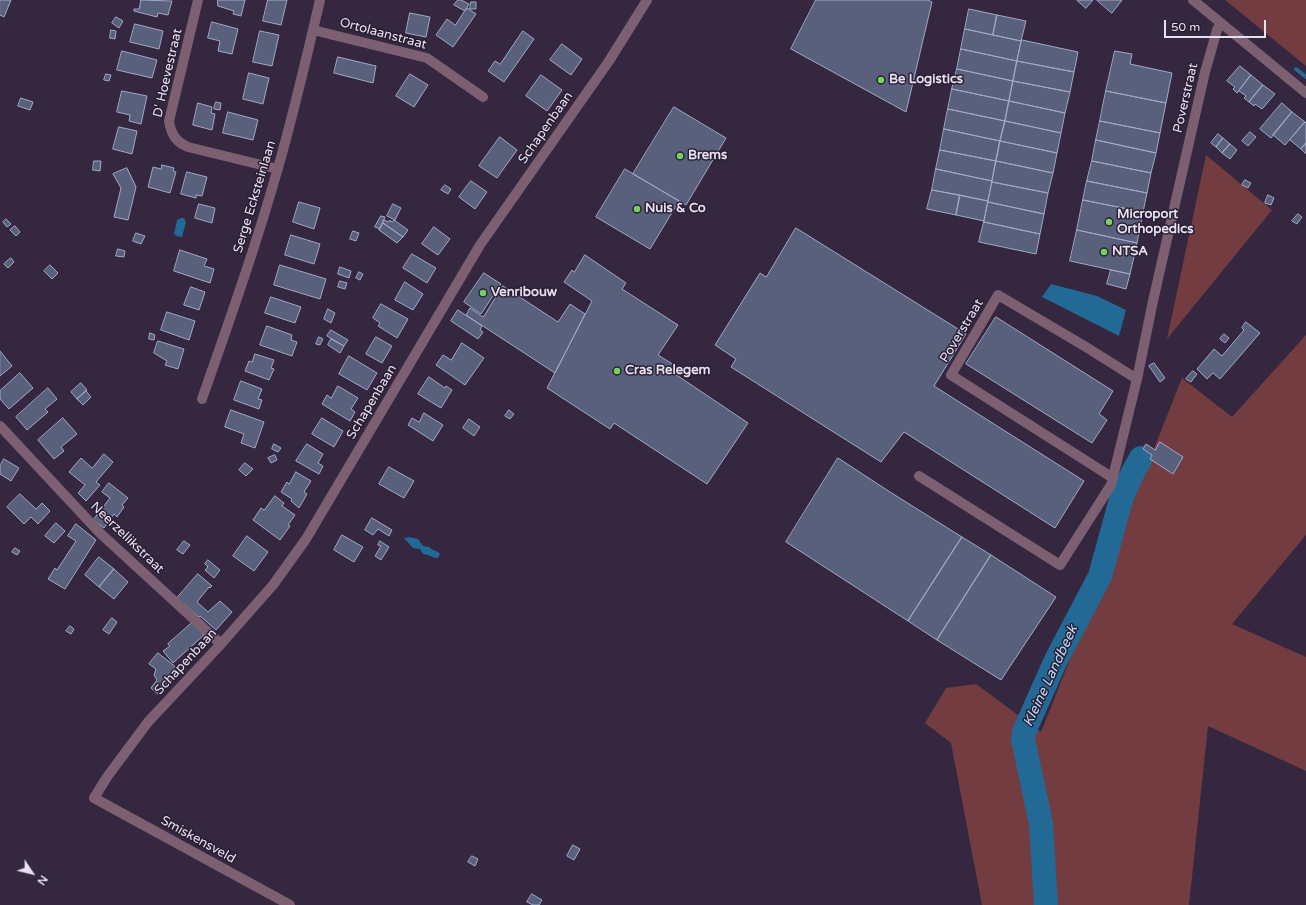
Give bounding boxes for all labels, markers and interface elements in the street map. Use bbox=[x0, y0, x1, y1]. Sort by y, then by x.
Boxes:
scale bar bbox=[1166, 12, 1268, 38]
street label: Ortolaanstraat bbox=[338, 15, 428, 53]
text: 50 m bbox=[1171, 20, 1200, 34]
street label: D' Hoevestraat bbox=[150, 27, 186, 119]
street label: Poverstraat bbox=[1170, 62, 1202, 134]
place label: Be Logistics bbox=[889, 72, 963, 88]
marker: Be Logistics bbox=[876, 75, 886, 85]
street label: Schapenbaan bbox=[515, 89, 577, 167]
street label: Serge Ecksteinlaan bbox=[231, 139, 279, 255]
place label: Brems bbox=[688, 148, 727, 164]
marker: Brems bbox=[675, 151, 685, 161]
place label: Nuis & Co bbox=[645, 201, 706, 217]
marker: Nuis & Co bbox=[632, 204, 642, 214]
place label: Microport Orthopedics bbox=[1117, 207, 1193, 238]
marker: Microport Orthopedics bbox=[1104, 217, 1114, 227]
place label: NTSA bbox=[1112, 244, 1148, 260]
marker: NTSA bbox=[1099, 247, 1109, 257]
place label: Venribouw bbox=[491, 285, 557, 301]
marker: Venribouw bbox=[478, 288, 488, 298]
street label: Poverstraat bbox=[937, 297, 987, 365]
street label: Schapenbaan bbox=[344, 362, 400, 442]
place label: Cras Relegem bbox=[625, 363, 711, 379]
marker: Cras Relegem bbox=[612, 366, 622, 376]
street label: Neerzellikstraat bbox=[87, 499, 167, 577]
water label: Kleine Landbeek bbox=[1020, 623, 1082, 729]
street label: Schapenbaan bbox=[152, 626, 220, 698]
street label: Smiskensveld bbox=[158, 813, 238, 867]
north arrow bbox=[12, 853, 52, 893]
text: N bbox=[34, 873, 50, 888]

